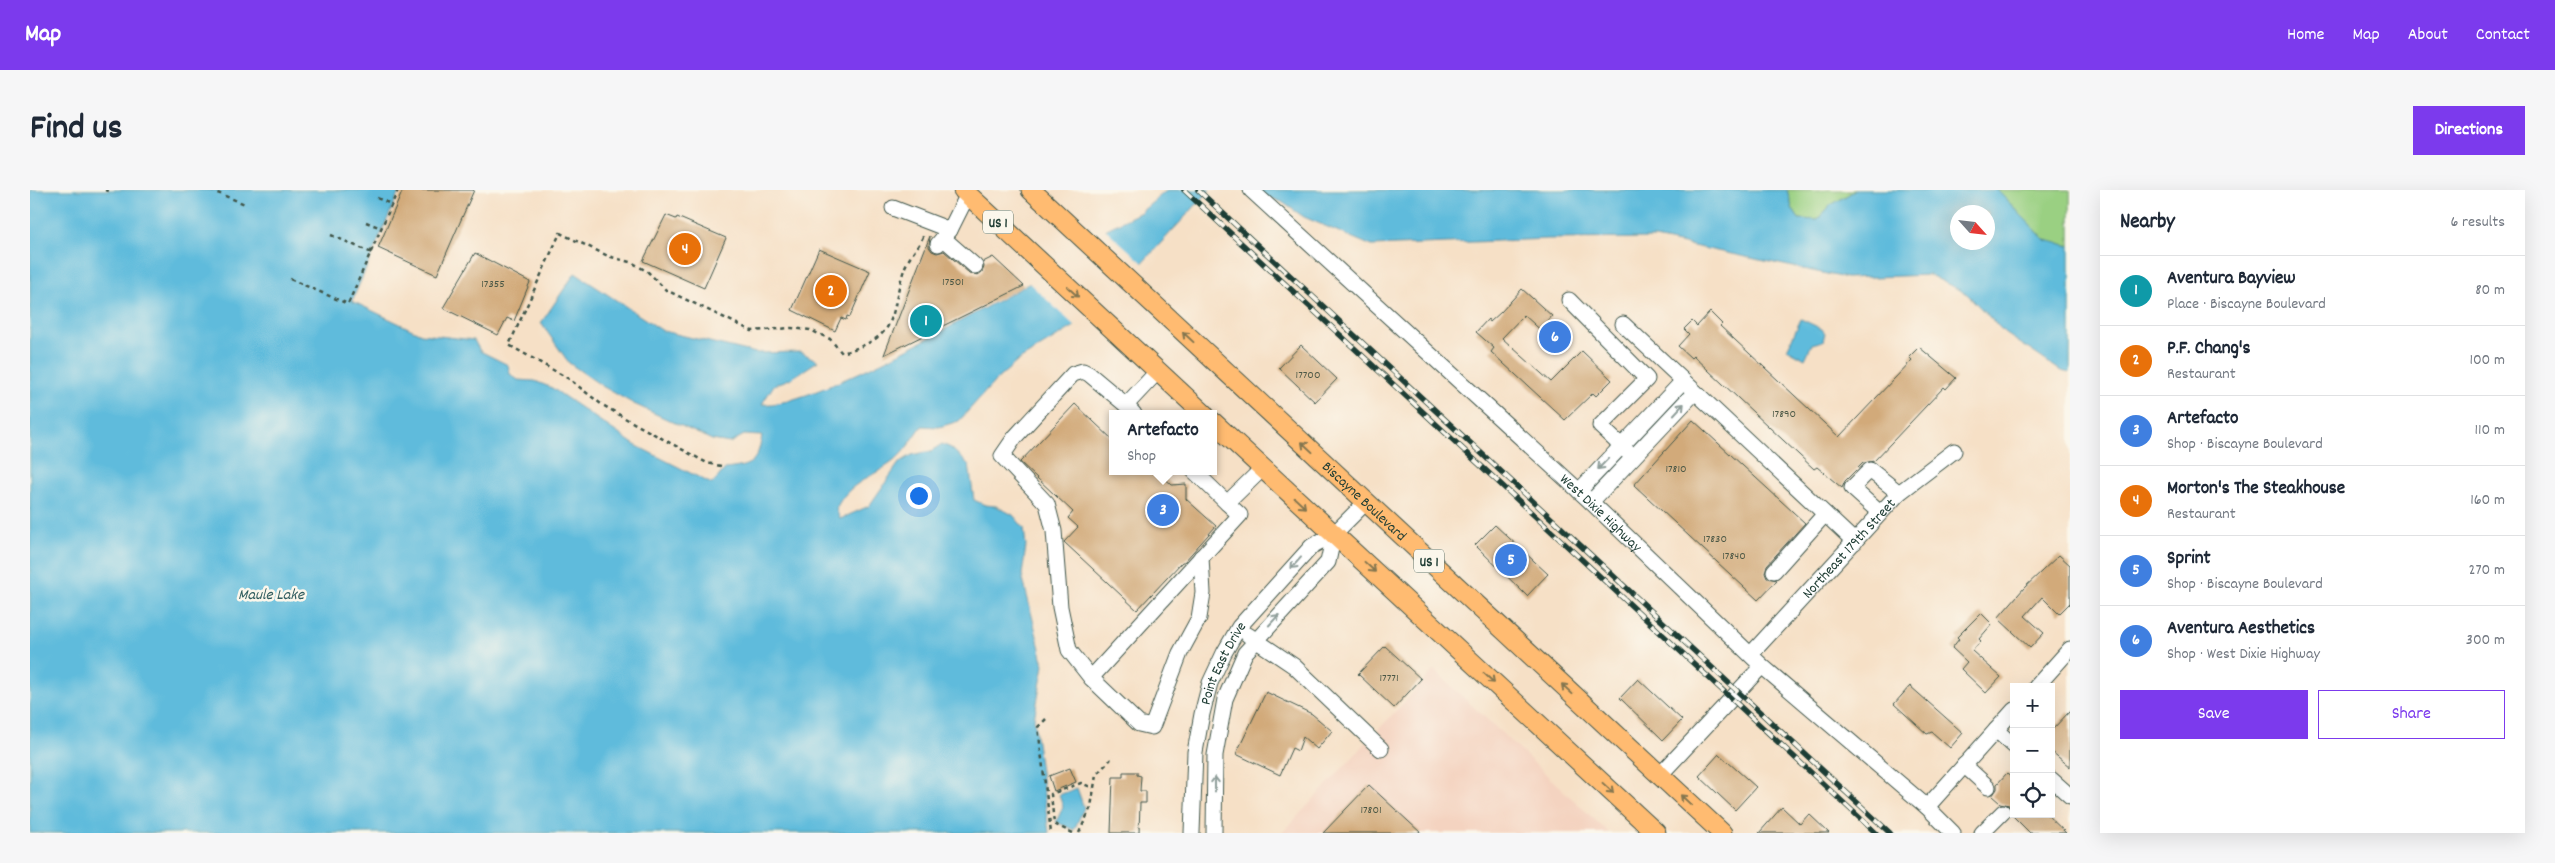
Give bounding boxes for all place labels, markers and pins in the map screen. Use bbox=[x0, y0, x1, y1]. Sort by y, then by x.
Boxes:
pin: 4 bbox=[669, 230, 701, 268]
pin: 2 bbox=[815, 272, 847, 310]
pin: 1 bbox=[910, 302, 942, 340]
pin: 6 bbox=[1539, 318, 1571, 356]
pin: 3 bbox=[1147, 491, 1179, 529]
pin: 5 bbox=[1495, 541, 1527, 579]

